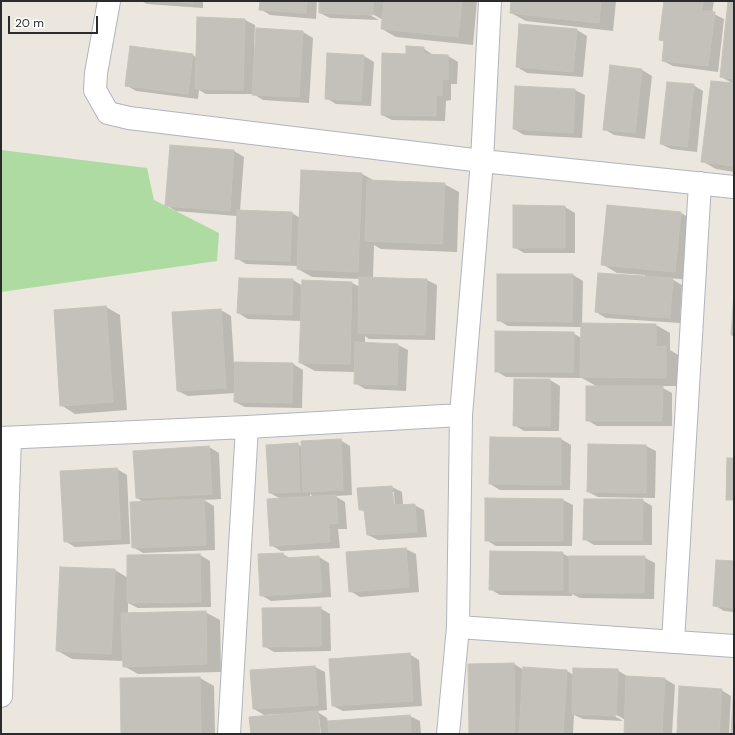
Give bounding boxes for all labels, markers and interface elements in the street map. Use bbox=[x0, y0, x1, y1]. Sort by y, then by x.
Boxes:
scale bar bbox=[10, 8, 100, 34]
text: 20 m bbox=[15, 15, 44, 31]

